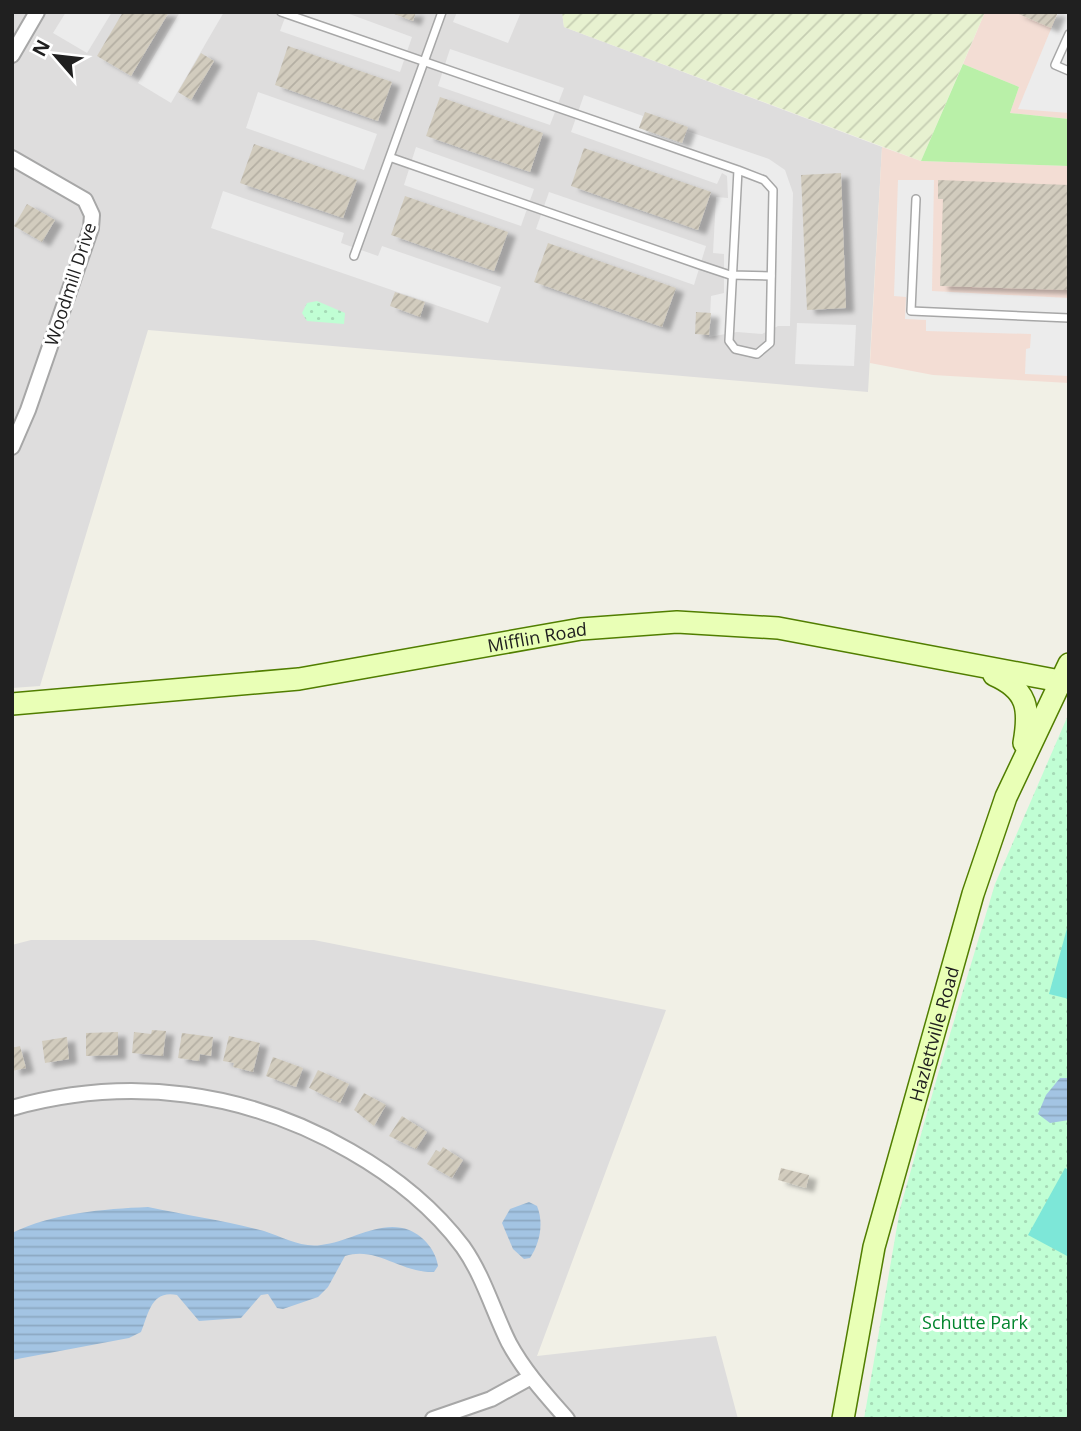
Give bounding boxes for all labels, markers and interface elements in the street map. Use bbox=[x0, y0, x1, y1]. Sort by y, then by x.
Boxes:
north arrow bbox=[21, 21, 91, 91]
text: N bbox=[26, 35, 56, 61]
street label: Woodmill Drive bbox=[39, 219, 101, 349]
street label: Mifflin Road bbox=[486, 617, 588, 657]
street label: Hazlettville Road bbox=[903, 964, 964, 1104]
park label: Schutte Park bbox=[922, 1310, 1028, 1334]

